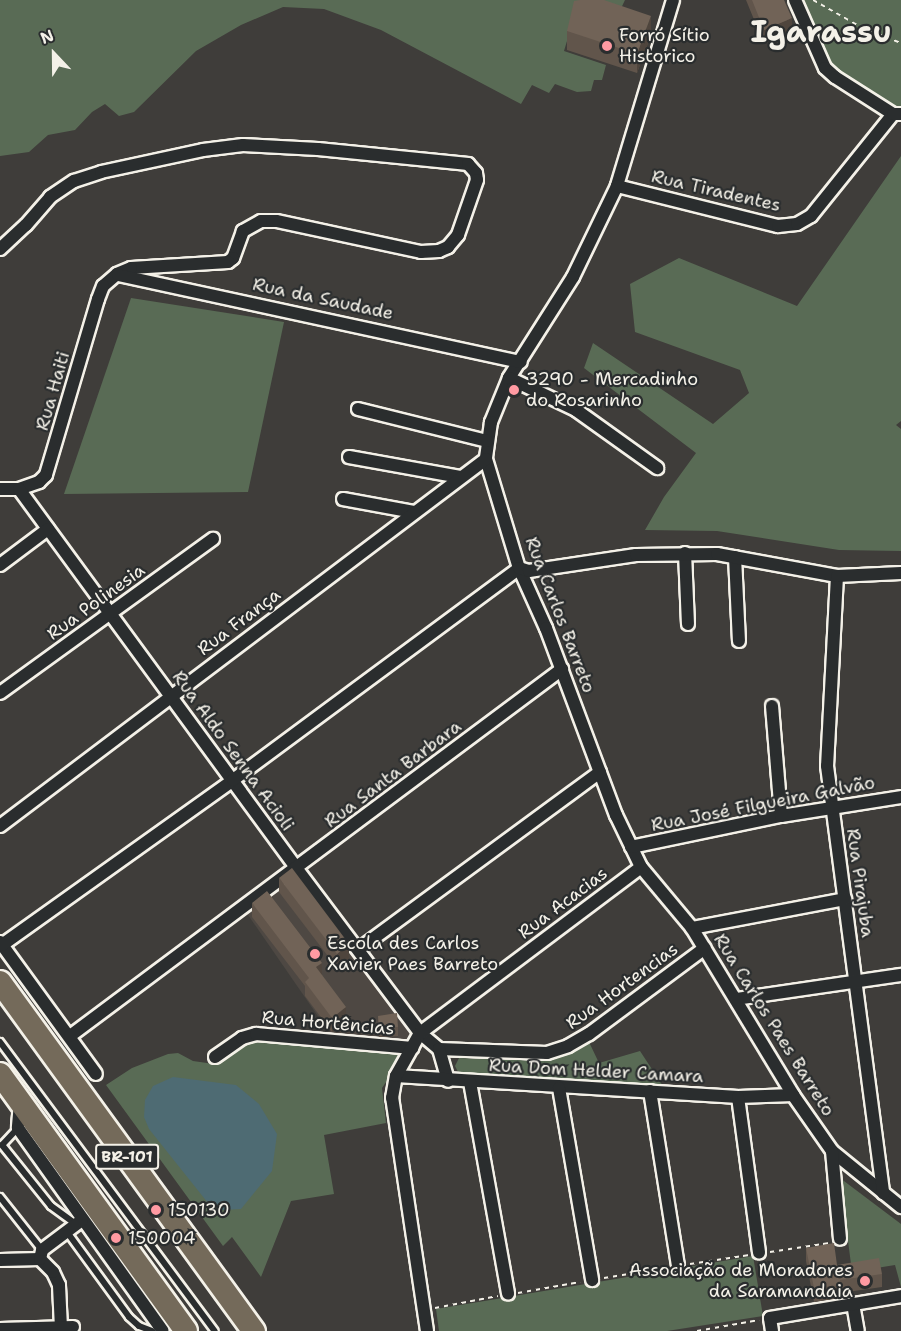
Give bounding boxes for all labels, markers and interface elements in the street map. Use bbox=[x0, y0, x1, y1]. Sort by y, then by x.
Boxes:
district label: Igarassu bbox=[750, 14, 892, 50]
north arrow bbox=[24, 24, 84, 84]
text: N bbox=[37, 25, 57, 49]
place label: Forró Sítio Historico bbox=[619, 25, 710, 68]
marker: Forró Sítio Historico bbox=[600, 39, 614, 53]
street label: Rua Tiradentes bbox=[649, 166, 783, 216]
street label: Rua da Saudade bbox=[251, 274, 395, 324]
street label: Rua Haiti bbox=[31, 349, 75, 433]
place label: 3290 - Mercadinho do Rosarinho bbox=[526, 369, 698, 412]
marker: 3290 - Mercadinho do Rosarinho bbox=[507, 383, 521, 397]
street label: Rua Carlos Barreto bbox=[520, 534, 600, 696]
street label: Rua Polinesia bbox=[43, 559, 149, 645]
street label: Rua França bbox=[193, 584, 285, 660]
street label: Rua Aldo Senna Acioli bbox=[168, 667, 298, 835]
street label: Rua Santa Barbara bbox=[320, 716, 466, 832]
street label: Rua José Filgueira Galvão bbox=[649, 772, 877, 836]
street label: Rua Pirajuba bbox=[842, 827, 878, 939]
street label: Rua Acacias bbox=[514, 862, 612, 944]
street label: Rua Carlos Paes Barreto bbox=[709, 930, 839, 1120]
place label: Escola des Carlos Xavier Paes Barreto bbox=[327, 933, 498, 976]
street label: Rua Hortencias bbox=[562, 938, 682, 1034]
marker: Escola des Carlos Xavier Paes Barreto bbox=[308, 947, 322, 961]
street label: Rua Hortências bbox=[261, 1006, 395, 1040]
street label: Rua Dom Helder Camara bbox=[488, 1055, 704, 1087]
road number: BR-101 bbox=[94, 1144, 160, 1170]
place label: 150130 bbox=[168, 1199, 230, 1221]
marker: 150130 bbox=[149, 1203, 163, 1217]
place label: 150004 bbox=[128, 1227, 196, 1249]
marker: 150004 bbox=[109, 1231, 123, 1245]
place label: Associação de Moradores da Saramandaia bbox=[629, 1260, 853, 1302]
marker: Associação de Moradores da Saramandaia bbox=[858, 1274, 872, 1288]

